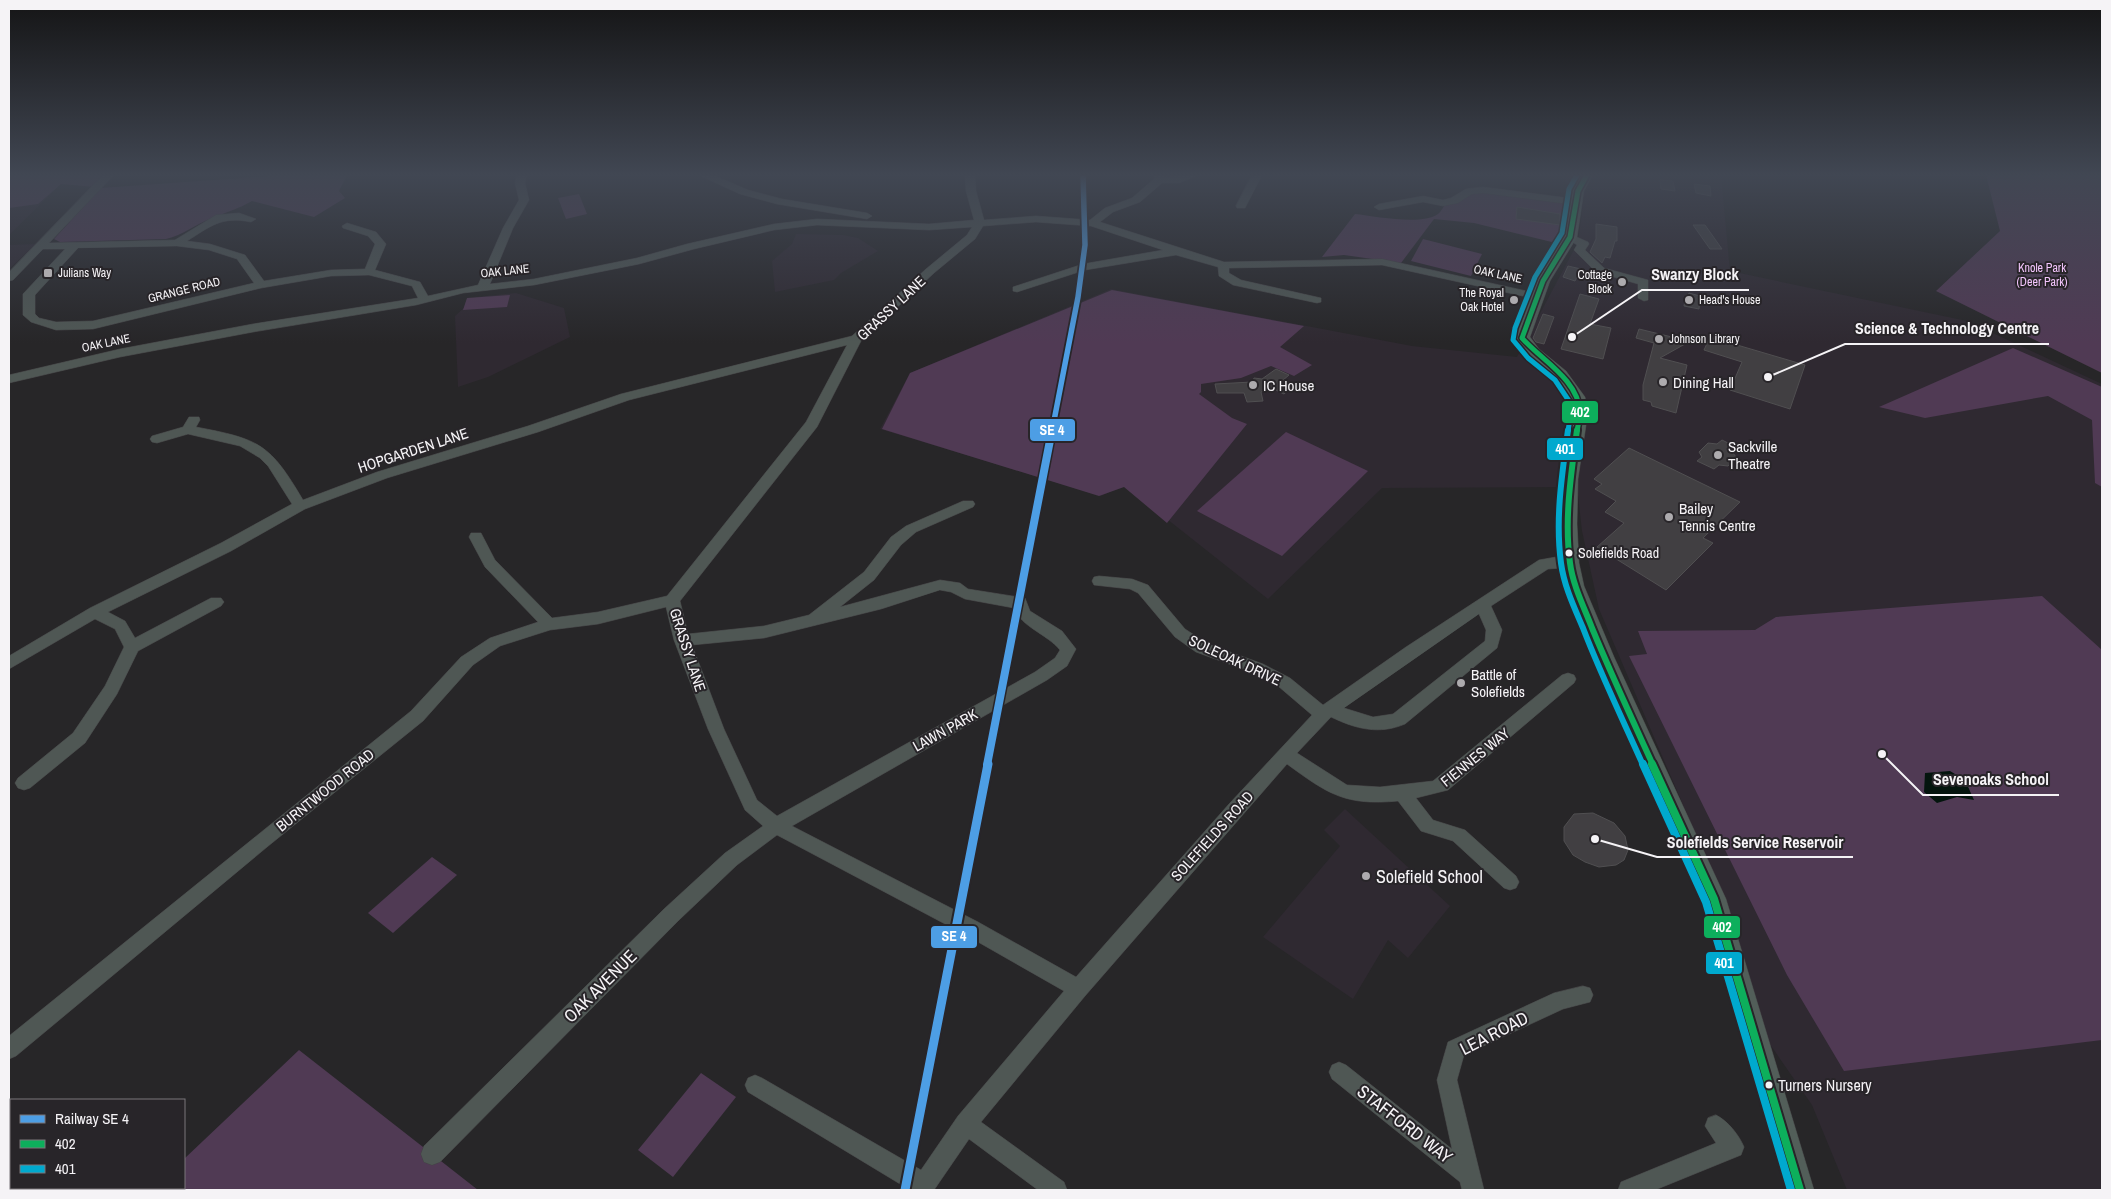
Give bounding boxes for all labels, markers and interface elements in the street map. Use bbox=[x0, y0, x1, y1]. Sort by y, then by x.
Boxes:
callout: Swanzy Block bbox=[1642, 259, 1749, 290]
street label: OAK LANE bbox=[480, 260, 530, 282]
park label: Knole Park (Deer Park) bbox=[2017, 260, 2067, 290]
street label: OAK LANE bbox=[1472, 261, 1524, 287]
text: Swanzy Block bbox=[1651, 263, 1739, 285]
place label: Julians Way bbox=[58, 265, 111, 281]
marker: Julians Way bbox=[42, 267, 54, 279]
place label: Cottage Block bbox=[1578, 267, 1612, 297]
street label: GRASSY LANE bbox=[852, 271, 930, 345]
street label: GRANGE ROAD bbox=[146, 273, 222, 307]
marker: Cottage Block bbox=[1616, 276, 1628, 288]
place label: The Royal Oak Hotel bbox=[1459, 285, 1504, 315]
place label: Head's House bbox=[1699, 292, 1761, 308]
marker: The Royal Oak Hotel bbox=[1508, 294, 1520, 306]
marker: Head's House bbox=[1683, 294, 1695, 306]
callout: Science & Technology Centre bbox=[1845, 313, 2049, 344]
text: Science & Technology Centre bbox=[1855, 317, 2039, 339]
street label: OAK LANE bbox=[80, 330, 132, 356]
place label: Johnson Library bbox=[1669, 331, 1740, 347]
marker: Johnson Library bbox=[1653, 333, 1665, 345]
place label: Dining Hall bbox=[1673, 372, 1734, 393]
place label: IC House bbox=[1263, 375, 1314, 396]
marker: Dining Hall bbox=[1657, 376, 1669, 388]
marker: IC House bbox=[1247, 379, 1259, 391]
line badge: 402 bbox=[1561, 400, 1599, 424]
text: 402 bbox=[1570, 403, 1590, 421]
line badge: SE 4 bbox=[1029, 418, 1076, 442]
text: SE 4 bbox=[1040, 421, 1065, 439]
street label: HOPGARDEN LANE bbox=[355, 422, 471, 478]
place label: Sackville Theatre bbox=[1728, 436, 1777, 474]
line badge: 401 bbox=[1546, 437, 1584, 461]
text: 401 bbox=[1555, 440, 1575, 458]
marker: Sackville Theatre bbox=[1712, 449, 1724, 461]
place label: Bailey Tennis Centre bbox=[1679, 498, 1756, 536]
marker: Bailey Tennis Centre bbox=[1663, 511, 1675, 523]
place label: Solefields Road bbox=[1578, 544, 1659, 562]
marker: Solefields Road bbox=[1564, 548, 1574, 558]
street label: GRASSY LANE bbox=[665, 606, 711, 694]
street label: SOLEOAK DRIVE bbox=[1185, 629, 1285, 691]
place label: Battle of Solefields bbox=[1471, 664, 1525, 702]
marker: Battle of Solefields bbox=[1455, 677, 1467, 689]
street label: LAWN PARK bbox=[909, 703, 982, 756]
street label: FIENNES WAY bbox=[1436, 722, 1515, 791]
street label: BURNTWOOD ROAD bbox=[271, 744, 379, 836]
callout: Sevenoaks School bbox=[1923, 764, 2059, 795]
text: Sevenoaks School bbox=[1933, 768, 2049, 790]
street label: SOLEFIELDS ROAD bbox=[1166, 786, 1258, 886]
callout: Solefields Service Reservoir bbox=[1657, 826, 1853, 857]
text: Solefields Service Reservoir bbox=[1667, 831, 1844, 853]
place label: Solefield School bbox=[1376, 864, 1483, 889]
marker: Solefield School bbox=[1360, 870, 1372, 882]
line badge: 402 bbox=[1703, 915, 1741, 939]
text: 402 bbox=[1712, 918, 1732, 936]
line badge: SE 4 bbox=[930, 925, 978, 949]
text: SE 4 bbox=[942, 927, 967, 945]
street label: OAK AVENUE bbox=[558, 944, 642, 1028]
line badge: 401 bbox=[1705, 951, 1743, 975]
text: 401 bbox=[1714, 954, 1734, 972]
street label: LEA ROAD bbox=[1455, 1005, 1533, 1061]
place label: Turners Nursery bbox=[1778, 1074, 1872, 1096]
street label: STAFFORD WAY bbox=[1352, 1079, 1458, 1169]
marker: Turners Nursery bbox=[1764, 1080, 1774, 1090]
legend bbox=[10, 1099, 185, 1189]
text: Railway SE 4 bbox=[55, 1108, 129, 1129]
text: 402 bbox=[55, 1133, 76, 1154]
text: 401 bbox=[55, 1158, 76, 1179]

